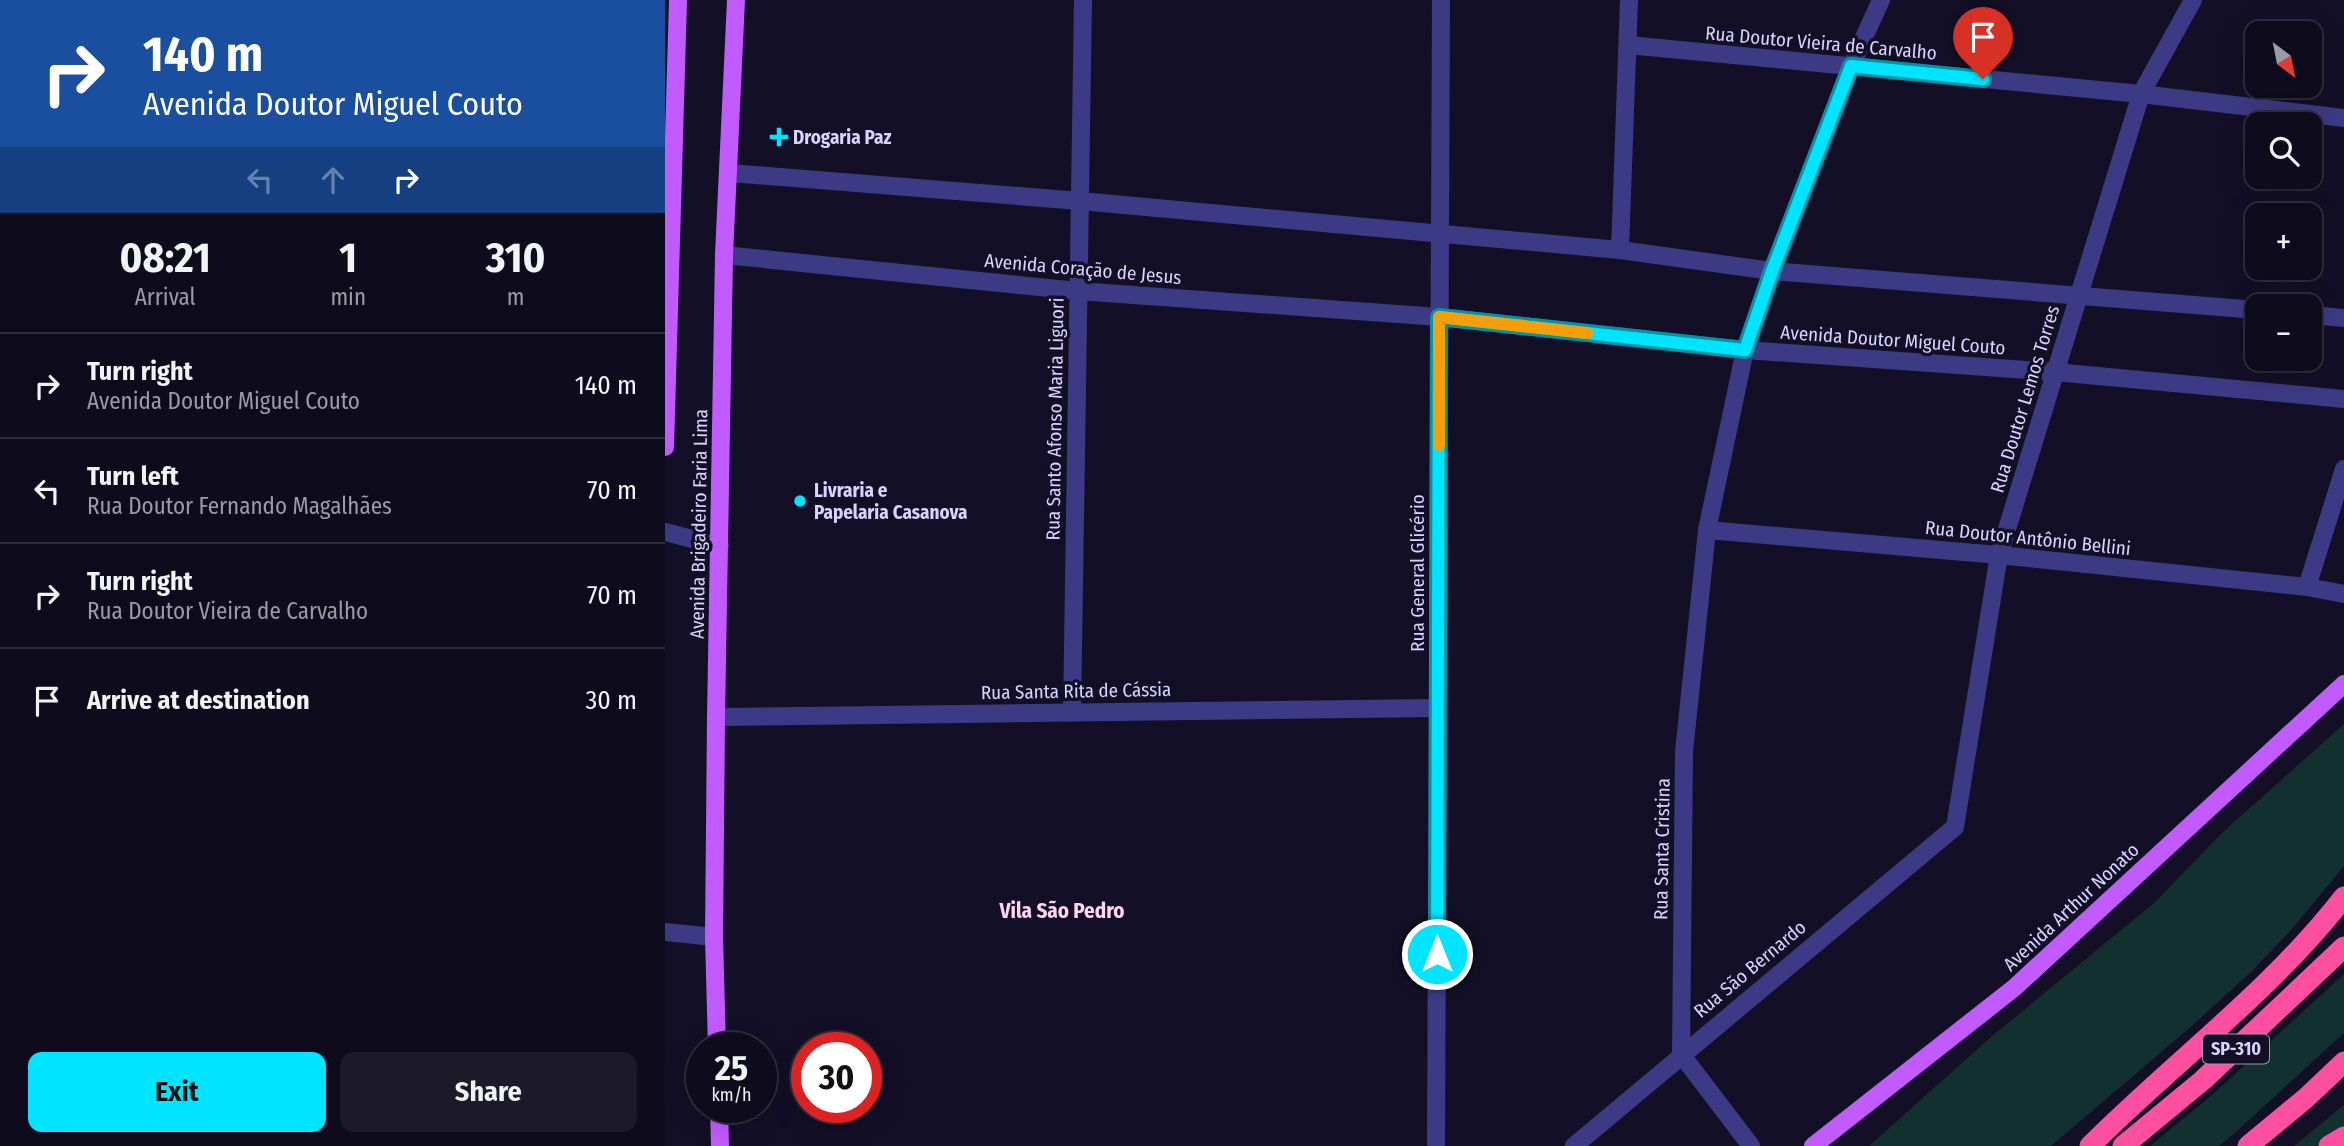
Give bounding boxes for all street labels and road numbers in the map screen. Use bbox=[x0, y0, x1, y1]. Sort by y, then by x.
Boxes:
street label: Rua Doutor Vieira de Carvalho bbox=[1704, 21, 1938, 65]
street label: Avenida Coração de Jesus bbox=[984, 249, 1182, 289]
street label: Rua Santo Afonso Maria Liguori bbox=[1041, 297, 1069, 541]
street label: Rua Doutor Lemos Torres bbox=[1986, 303, 2064, 495]
street label: Avenida Doutor Miguel Couto bbox=[1780, 321, 2006, 359]
street label: Avenida Brigadeiro Faria Lima bbox=[685, 409, 713, 639]
street label: Rua General Glicério bbox=[1406, 494, 1429, 652]
street label: Rua Doutor Antônio Bellini bbox=[1924, 516, 2132, 560]
street label: Rua Santa Rita de Cássia bbox=[981, 678, 1171, 704]
street label: Rua Santa Cristina bbox=[1649, 778, 1675, 920]
street label: Avenida Arthur Nonato bbox=[1998, 838, 2144, 976]
street label: Rua São Bernardo bbox=[1689, 915, 1811, 1023]
road number: SP-310 bbox=[2203, 1034, 2269, 1064]

